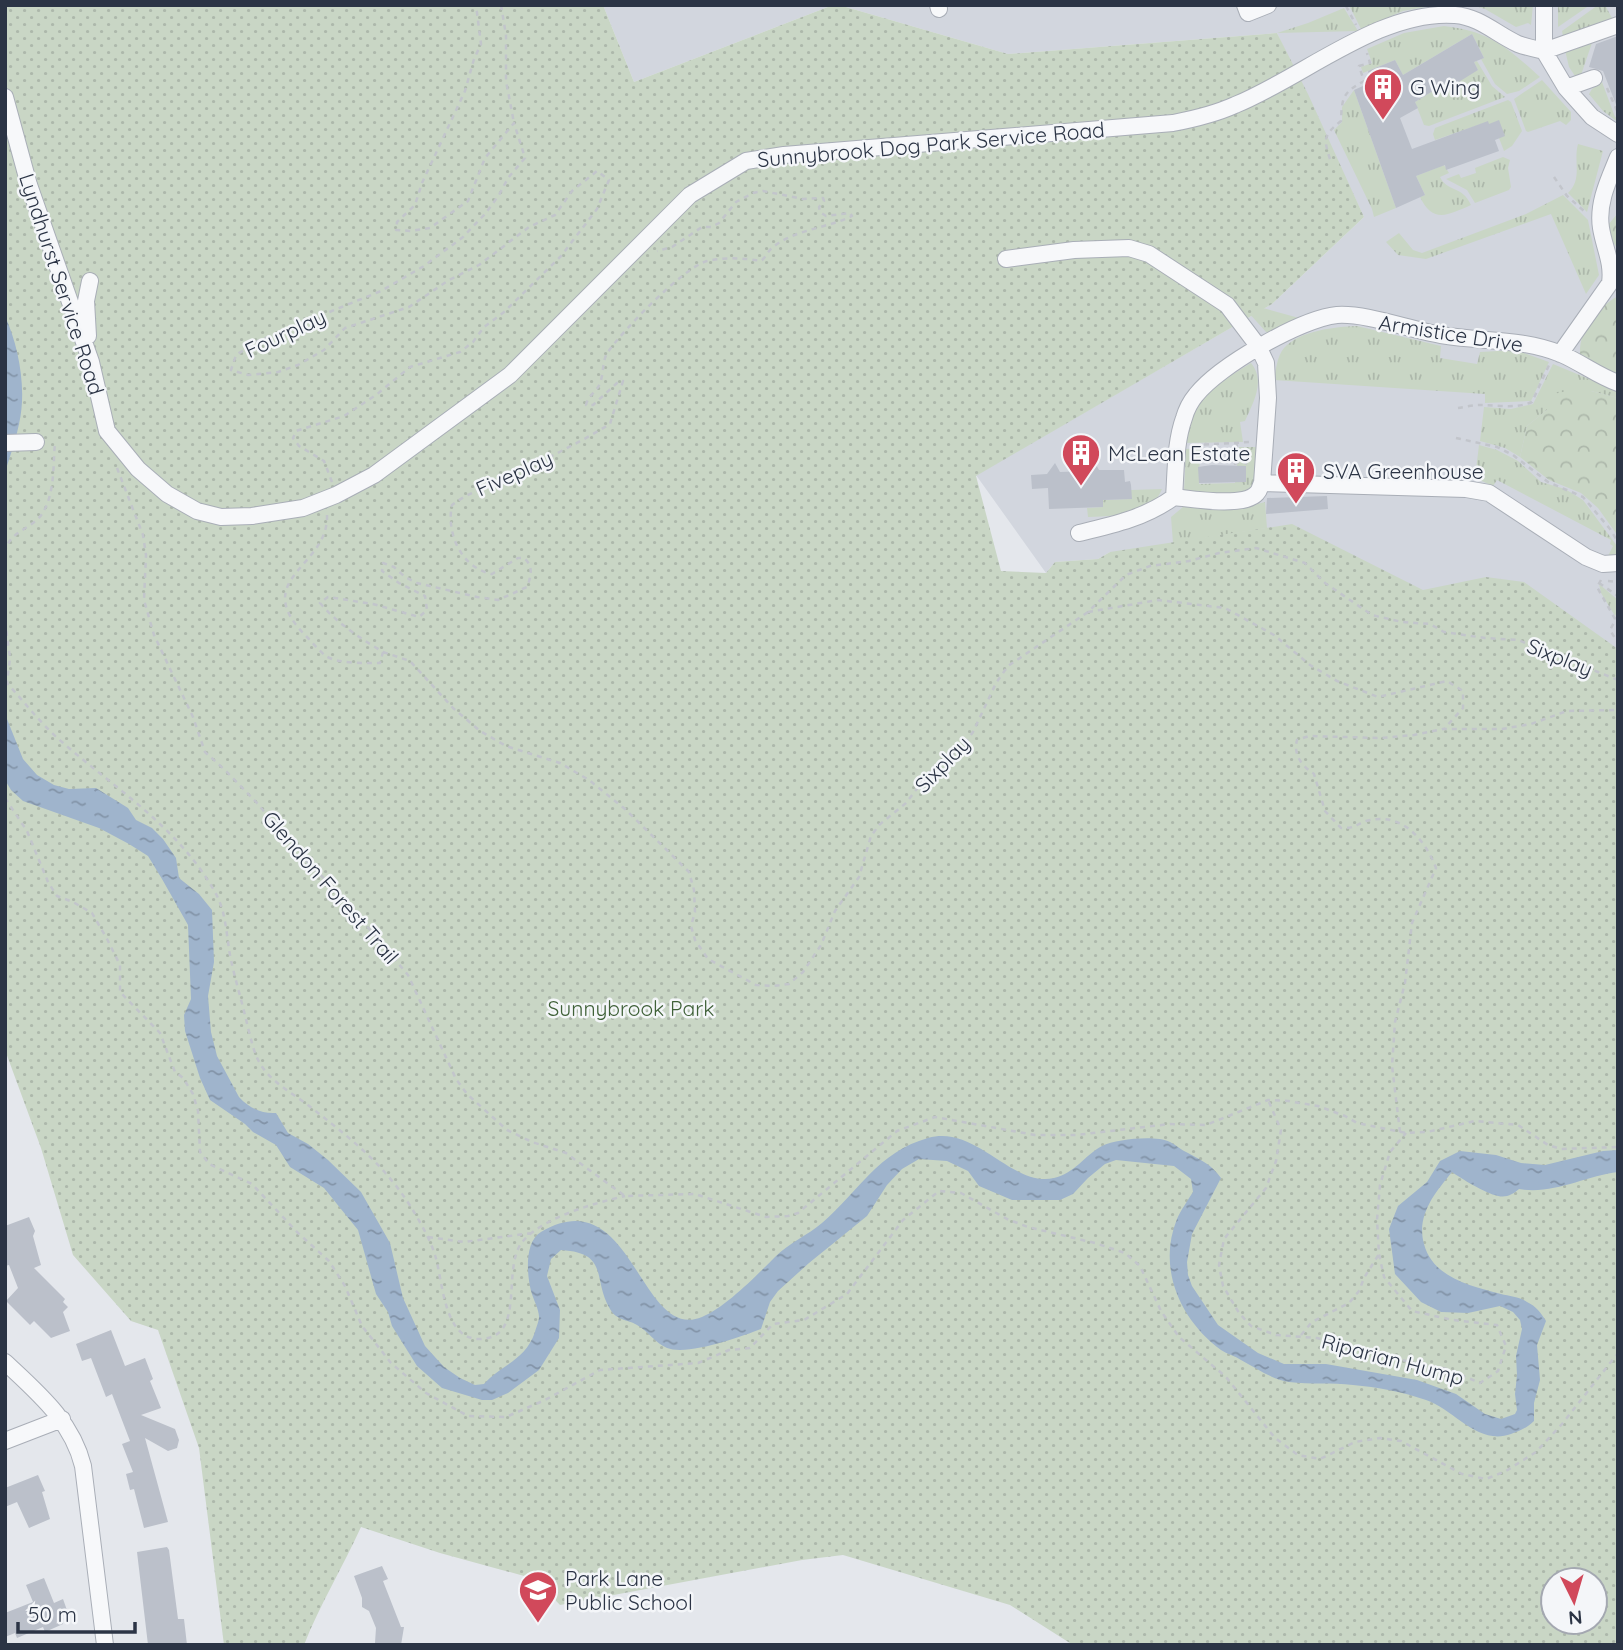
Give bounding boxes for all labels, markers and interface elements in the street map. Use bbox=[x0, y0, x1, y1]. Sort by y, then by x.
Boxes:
building icon: G Wing bbox=[1362, 66, 1404, 121]
place label: G Wing bbox=[1410, 74, 1480, 100]
street label: Sunnybrook Dog Park Service Road bbox=[756, 116, 1106, 172]
street label: Lyndhurst Service Road bbox=[14, 170, 110, 398]
street label: Fourplay bbox=[240, 303, 330, 363]
street label: Armistice Drive bbox=[1377, 309, 1525, 357]
building icon: McLean Estate bbox=[1060, 432, 1102, 487]
place label: McLean Estate bbox=[1108, 440, 1250, 466]
street label: Fiveplay bbox=[471, 445, 557, 501]
building icon: SVA Greenhouse bbox=[1275, 450, 1317, 505]
place label: SVA Greenhouse bbox=[1323, 458, 1484, 484]
street label: Sixplay bbox=[1523, 632, 1597, 682]
street label: Sixplay bbox=[909, 730, 975, 798]
street label: Glendon Forest Trail bbox=[257, 805, 405, 969]
park label: Sunnybrook Park bbox=[548, 995, 715, 1021]
street label: Riparian Hump bbox=[1319, 1328, 1467, 1390]
place label: Park Lane Public School bbox=[565, 1565, 693, 1615]
north arrow bbox=[1539, 1566, 1609, 1636]
school or university icon: Park Lane Public School bbox=[517, 1569, 559, 1624]
scale bar bbox=[18, 1590, 135, 1634]
text: 50 m bbox=[28, 1601, 77, 1627]
text: N bbox=[1567, 1605, 1583, 1630]

